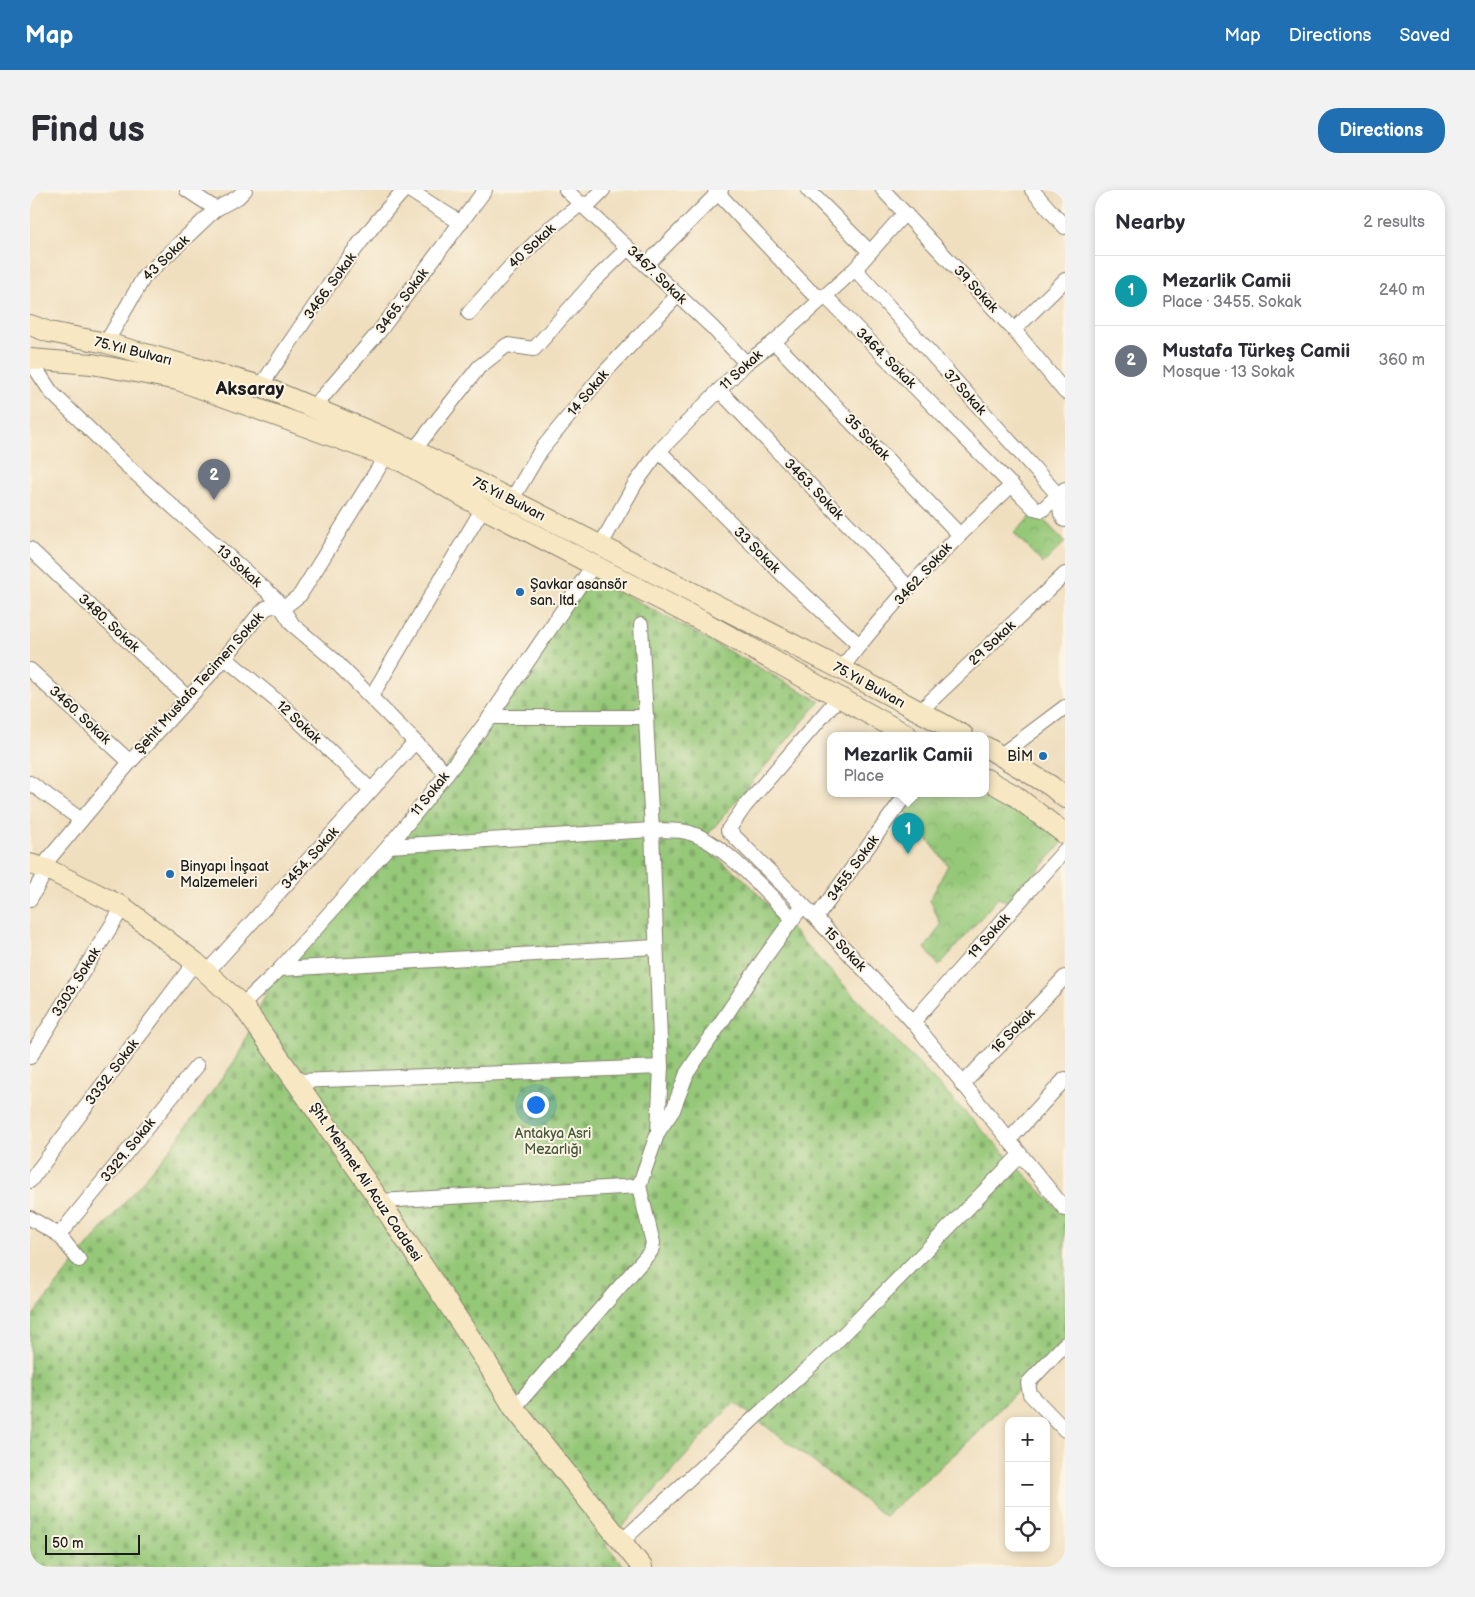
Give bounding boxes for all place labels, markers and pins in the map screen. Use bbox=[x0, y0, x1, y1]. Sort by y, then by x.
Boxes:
pin: 2 bbox=[198, 459, 230, 500]
place label: Şavkar asansör san. ltd. bbox=[530, 576, 628, 609]
marker: Şavkar asansör san. ltd. bbox=[514, 586, 526, 598]
place label: BİM bbox=[1007, 747, 1033, 765]
marker: BİM bbox=[1037, 750, 1049, 762]
pin: 1 bbox=[892, 813, 924, 854]
place label: Binyapı İnşaat Malzemeleri bbox=[180, 857, 270, 891]
marker: Binyapı İnşaat Malzemeleri bbox=[164, 868, 176, 880]

